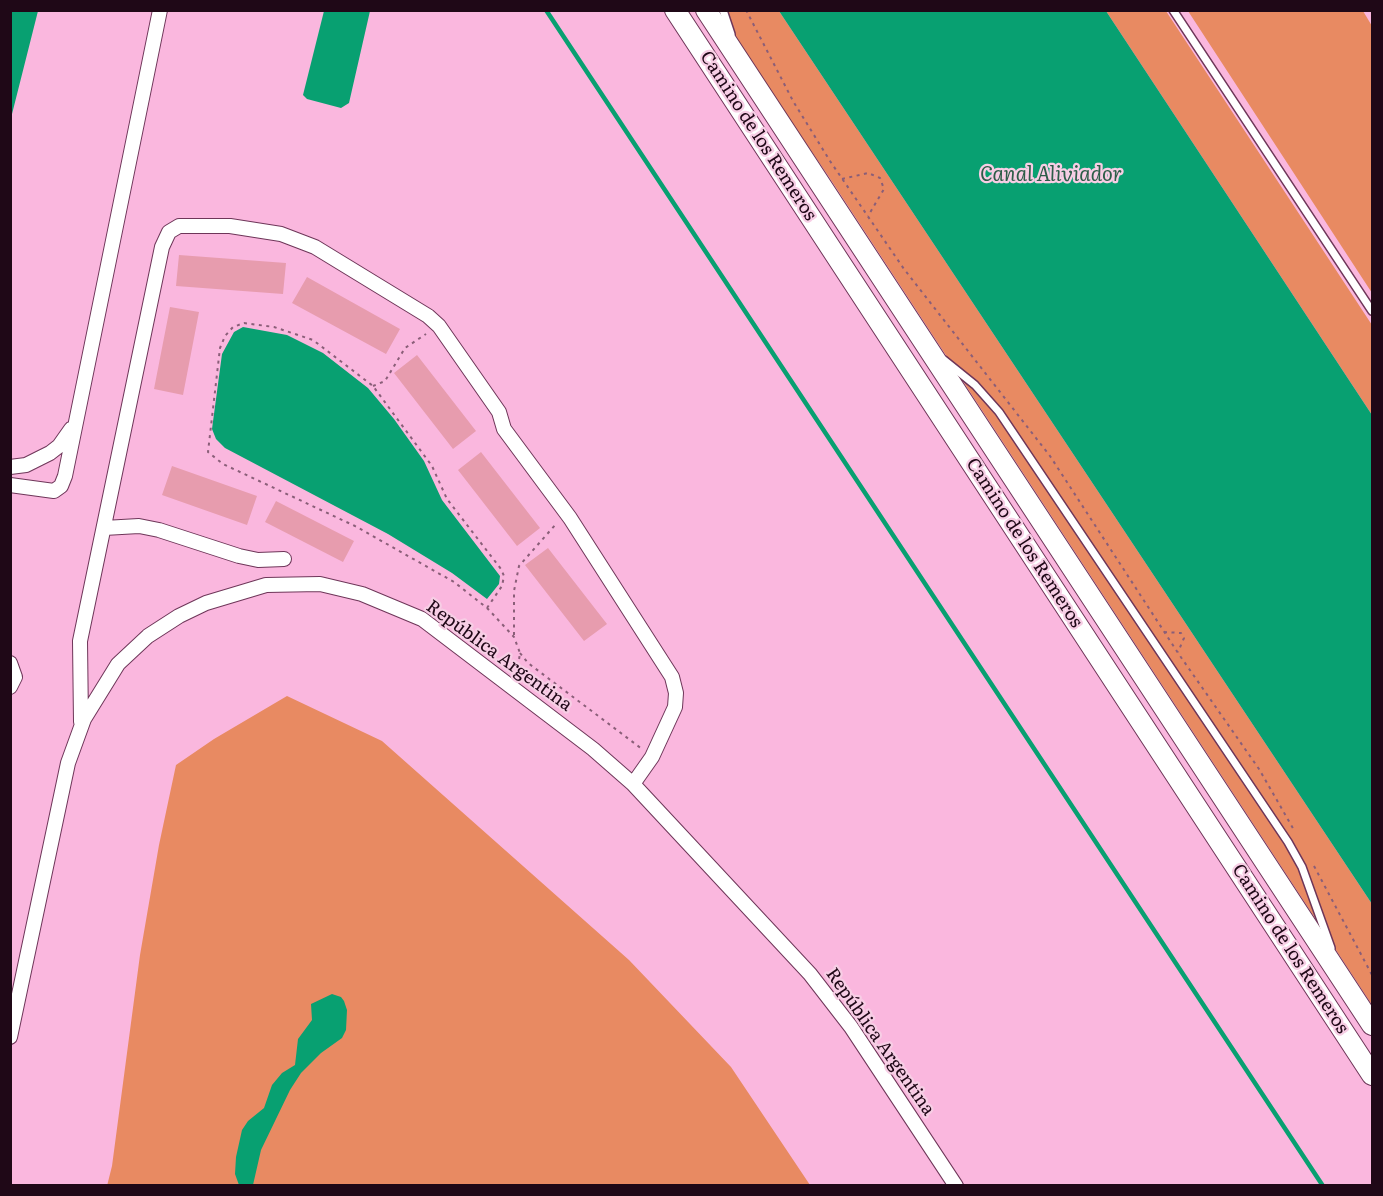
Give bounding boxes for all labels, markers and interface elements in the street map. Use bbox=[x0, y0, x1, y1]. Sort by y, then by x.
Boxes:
street label: Camino de los Remeros bbox=[695, 47, 821, 225]
water label: Canal Aliviador bbox=[980, 163, 1122, 187]
street label: Camino de los Remeros bbox=[961, 454, 1087, 632]
street label: República Argentina bbox=[422, 596, 576, 716]
street label: Camino de los Remeros bbox=[1227, 860, 1353, 1038]
street label: República Argentina bbox=[821, 964, 939, 1120]

